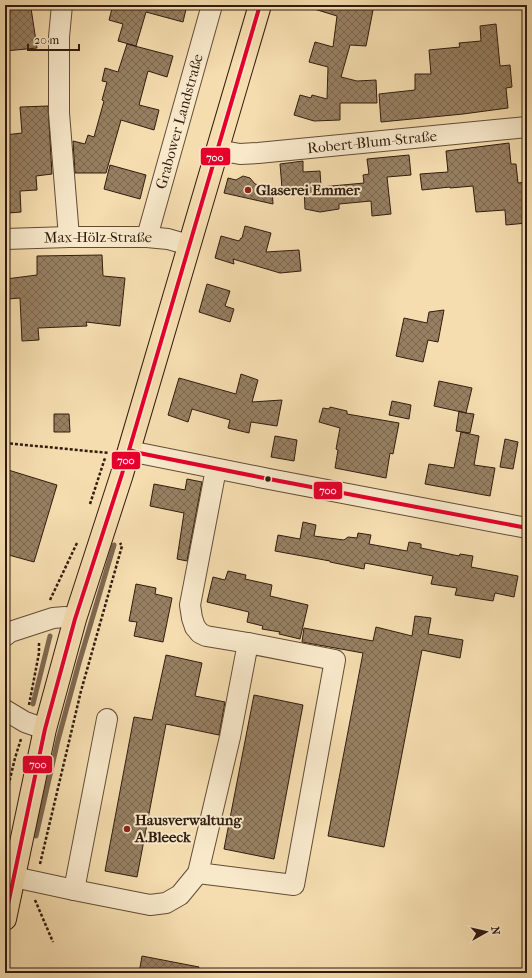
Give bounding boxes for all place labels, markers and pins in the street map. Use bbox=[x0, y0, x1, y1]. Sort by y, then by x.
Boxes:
place label: Glaserei Emmer bbox=[256, 181, 360, 199]
marker: Glaserei Emmer bbox=[243, 185, 253, 195]
unlabelled marker bbox=[263, 474, 273, 484]
place label: Hausverwaltung A.Bleeck bbox=[134, 811, 242, 846]
marker: Hausverwaltung A.Bleeck bbox=[122, 824, 132, 834]

